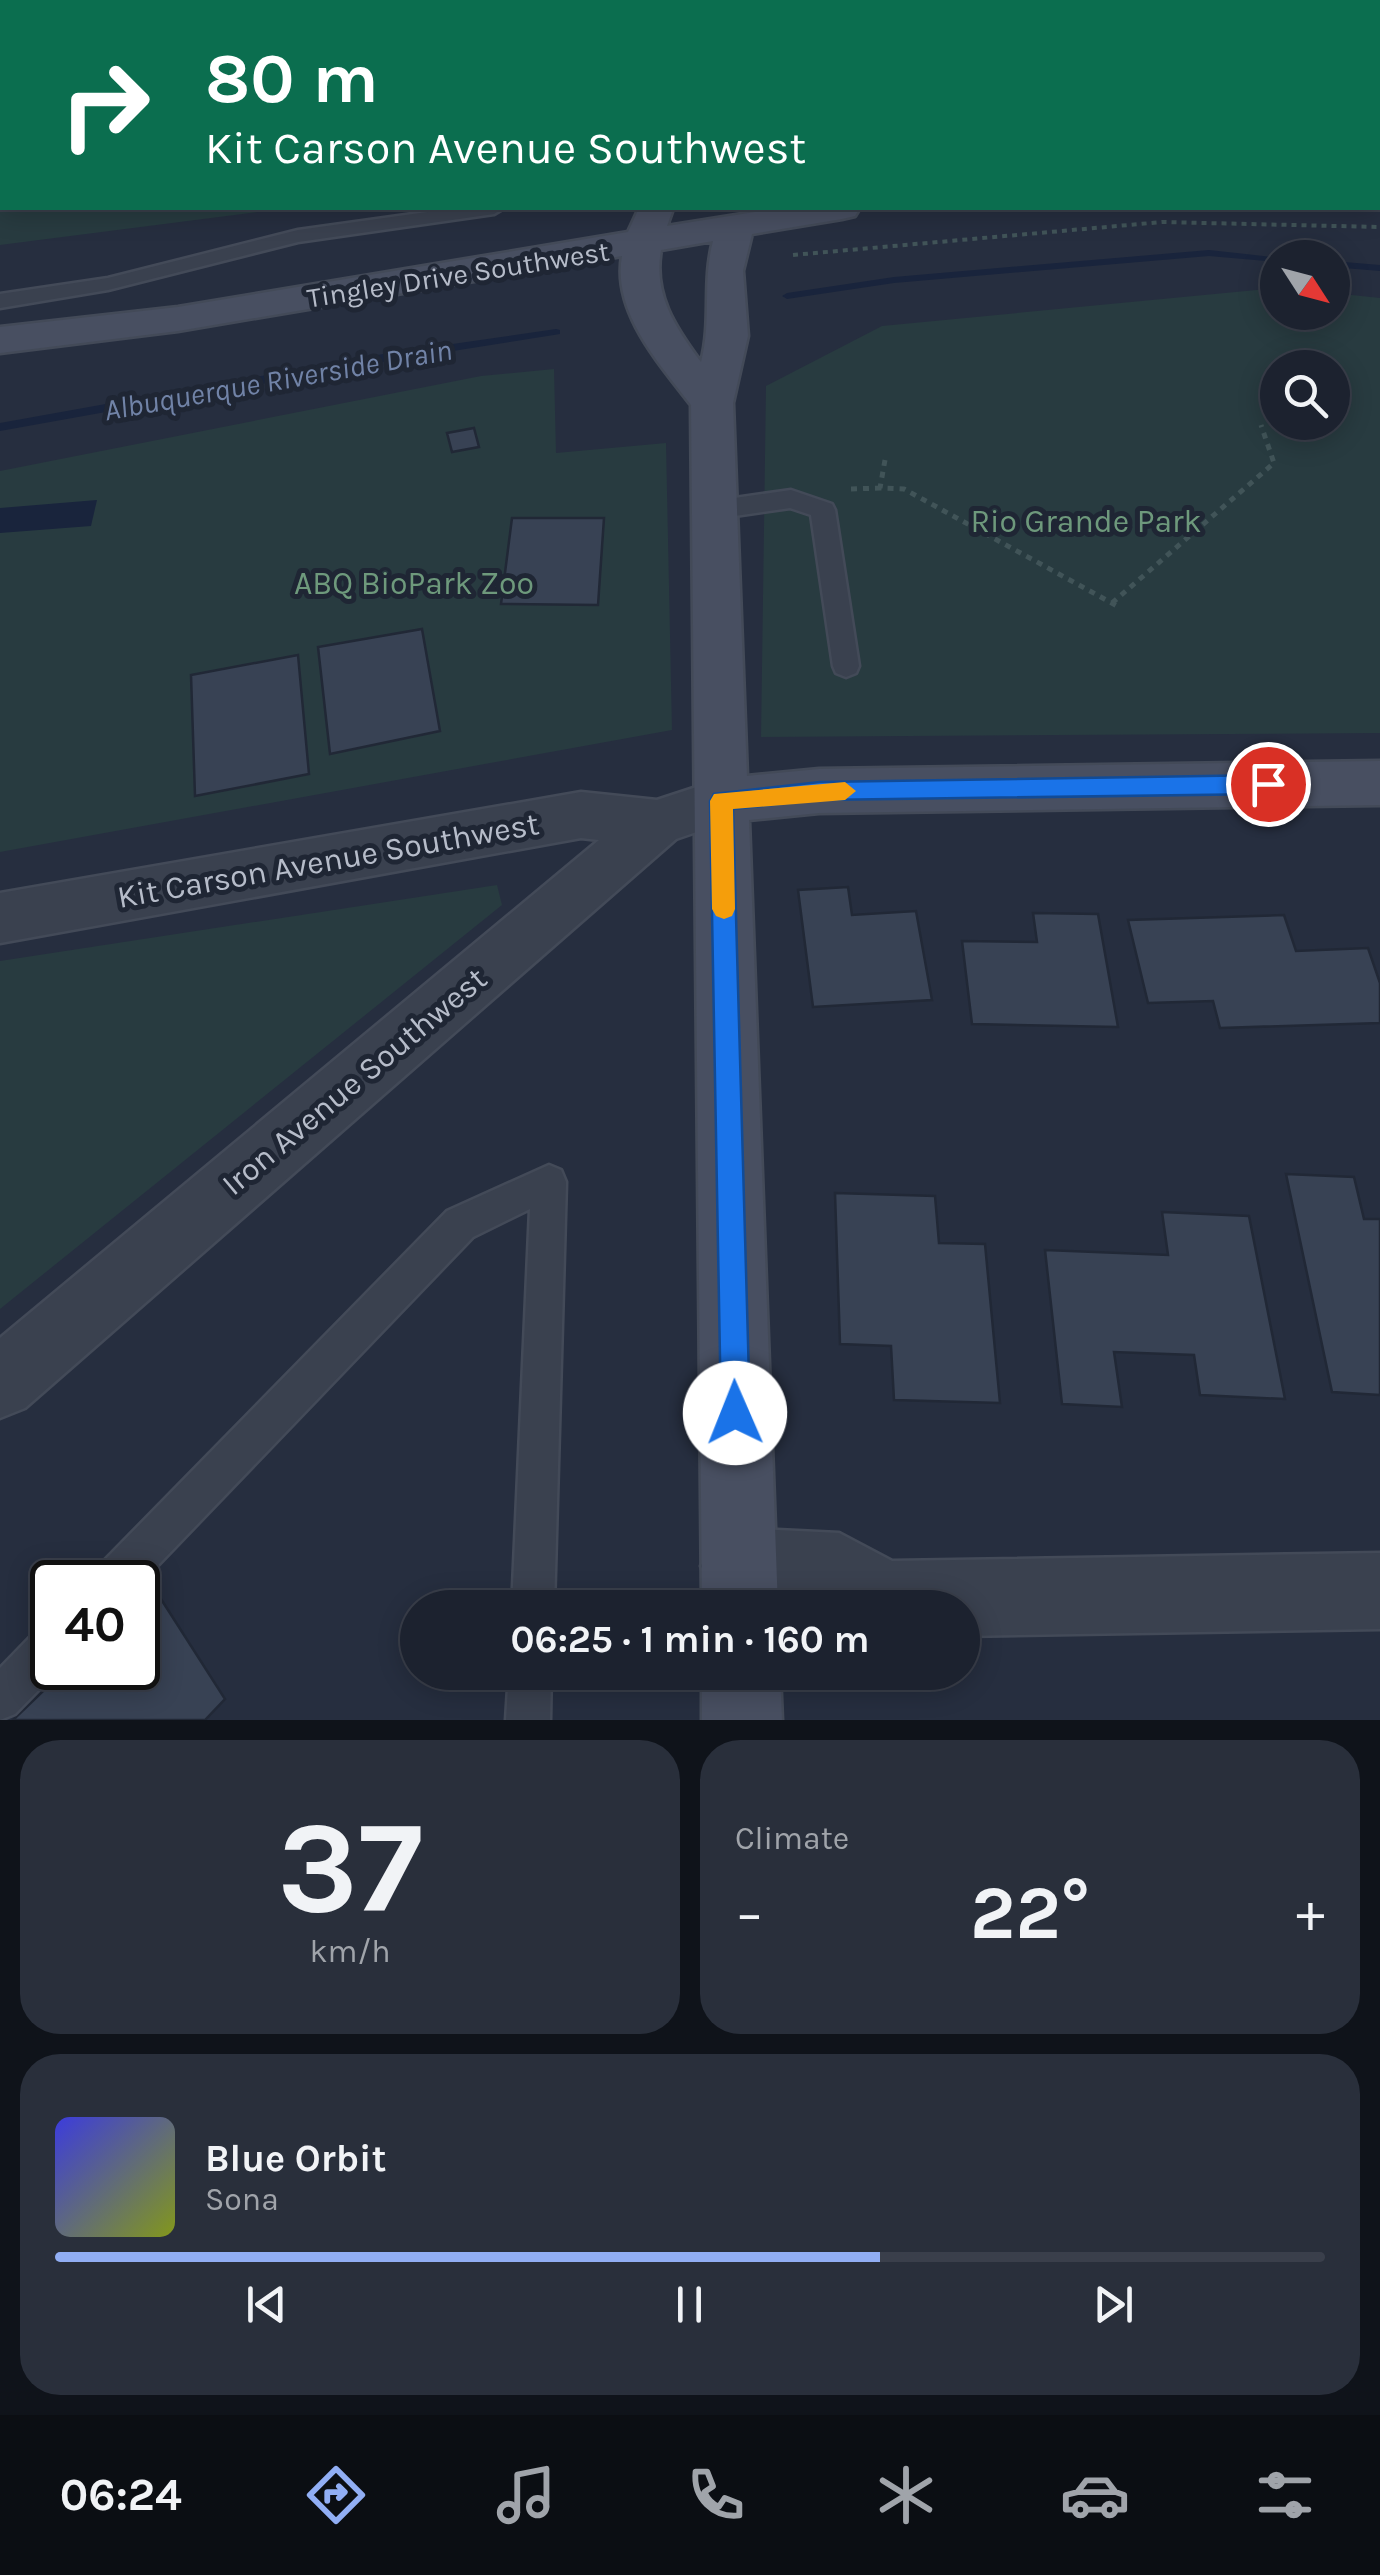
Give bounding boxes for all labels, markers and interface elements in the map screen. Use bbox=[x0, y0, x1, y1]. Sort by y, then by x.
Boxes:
text: 80 m bbox=[205, 38, 379, 120]
icon: right bbox=[40, 40, 170, 170]
text: Kit Carson Avenue Southwest bbox=[205, 122, 806, 174]
street label: Tingley Drive Southwest bbox=[305, 234, 612, 315]
north arrow bbox=[1260, 240, 1350, 330]
map controls bbox=[1260, 240, 1350, 440]
water label: Albuquerque Riverside Drain bbox=[101, 332, 455, 428]
button: search bbox=[1260, 350, 1350, 440]
park label: Rio Grande Park bbox=[970, 503, 1202, 540]
park label: ABQ BioPark Zoo bbox=[294, 565, 534, 602]
pin bbox=[1226, 742, 1311, 827]
icon: arrive bbox=[1241, 757, 1296, 812]
street label: Kit Carson Avenue Southwest bbox=[114, 805, 542, 916]
street label: Iron Avenue Southwest bbox=[215, 960, 494, 1203]
position arrow bbox=[683, 1361, 787, 1465]
speed limit sign: 40 bbox=[30, 1560, 160, 1690]
text: 06:25 · 1 min · 160 m bbox=[511, 1617, 869, 1662]
text: 37 bbox=[277, 1792, 423, 1944]
text: Climate bbox=[735, 1820, 849, 1857]
text: 22° bbox=[970, 1869, 1090, 1957]
text: − bbox=[735, 1881, 764, 1945]
text: + bbox=[1296, 1881, 1325, 1945]
text: km/h bbox=[309, 1933, 391, 1970]
text: Blue Orbit bbox=[205, 2136, 386, 2181]
text: Sona bbox=[205, 2181, 279, 2218]
icon: previous bbox=[239, 2277, 294, 2332]
icon: pause bbox=[662, 2277, 717, 2332]
icon: next bbox=[1086, 2277, 1141, 2332]
icon: directions bbox=[301, 2460, 371, 2530]
icon: music bbox=[491, 2460, 561, 2530]
icon: phone bbox=[681, 2460, 751, 2530]
icon: climate bbox=[871, 2460, 941, 2530]
icon: car bbox=[1060, 2460, 1130, 2530]
icon: filters bbox=[1250, 2460, 1320, 2530]
text: 06:24 bbox=[60, 2469, 182, 2521]

